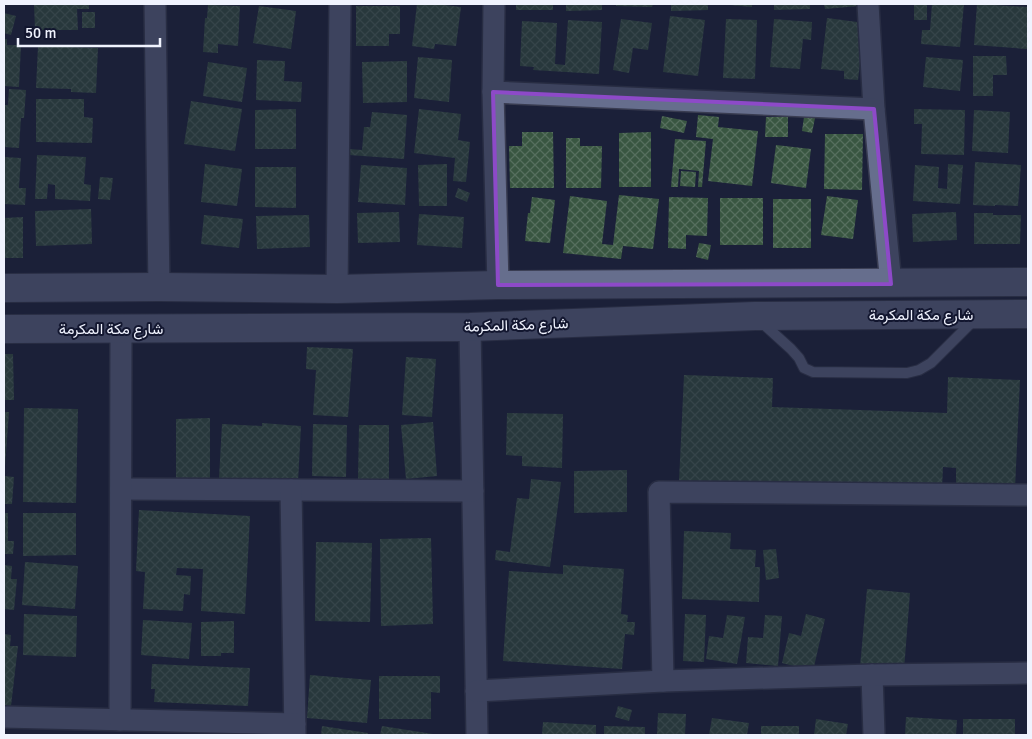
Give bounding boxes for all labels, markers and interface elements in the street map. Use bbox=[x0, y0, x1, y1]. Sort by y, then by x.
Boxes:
scale bar bbox=[18, 15, 160, 47]
text: 50 m bbox=[25, 24, 56, 42]
street label: شارع مكة المكرمة bbox=[869, 306, 973, 326]
street label: شارع مكة المكرمة bbox=[463, 314, 569, 338]
street label: شارع مكة المكرمة bbox=[59, 320, 163, 340]

